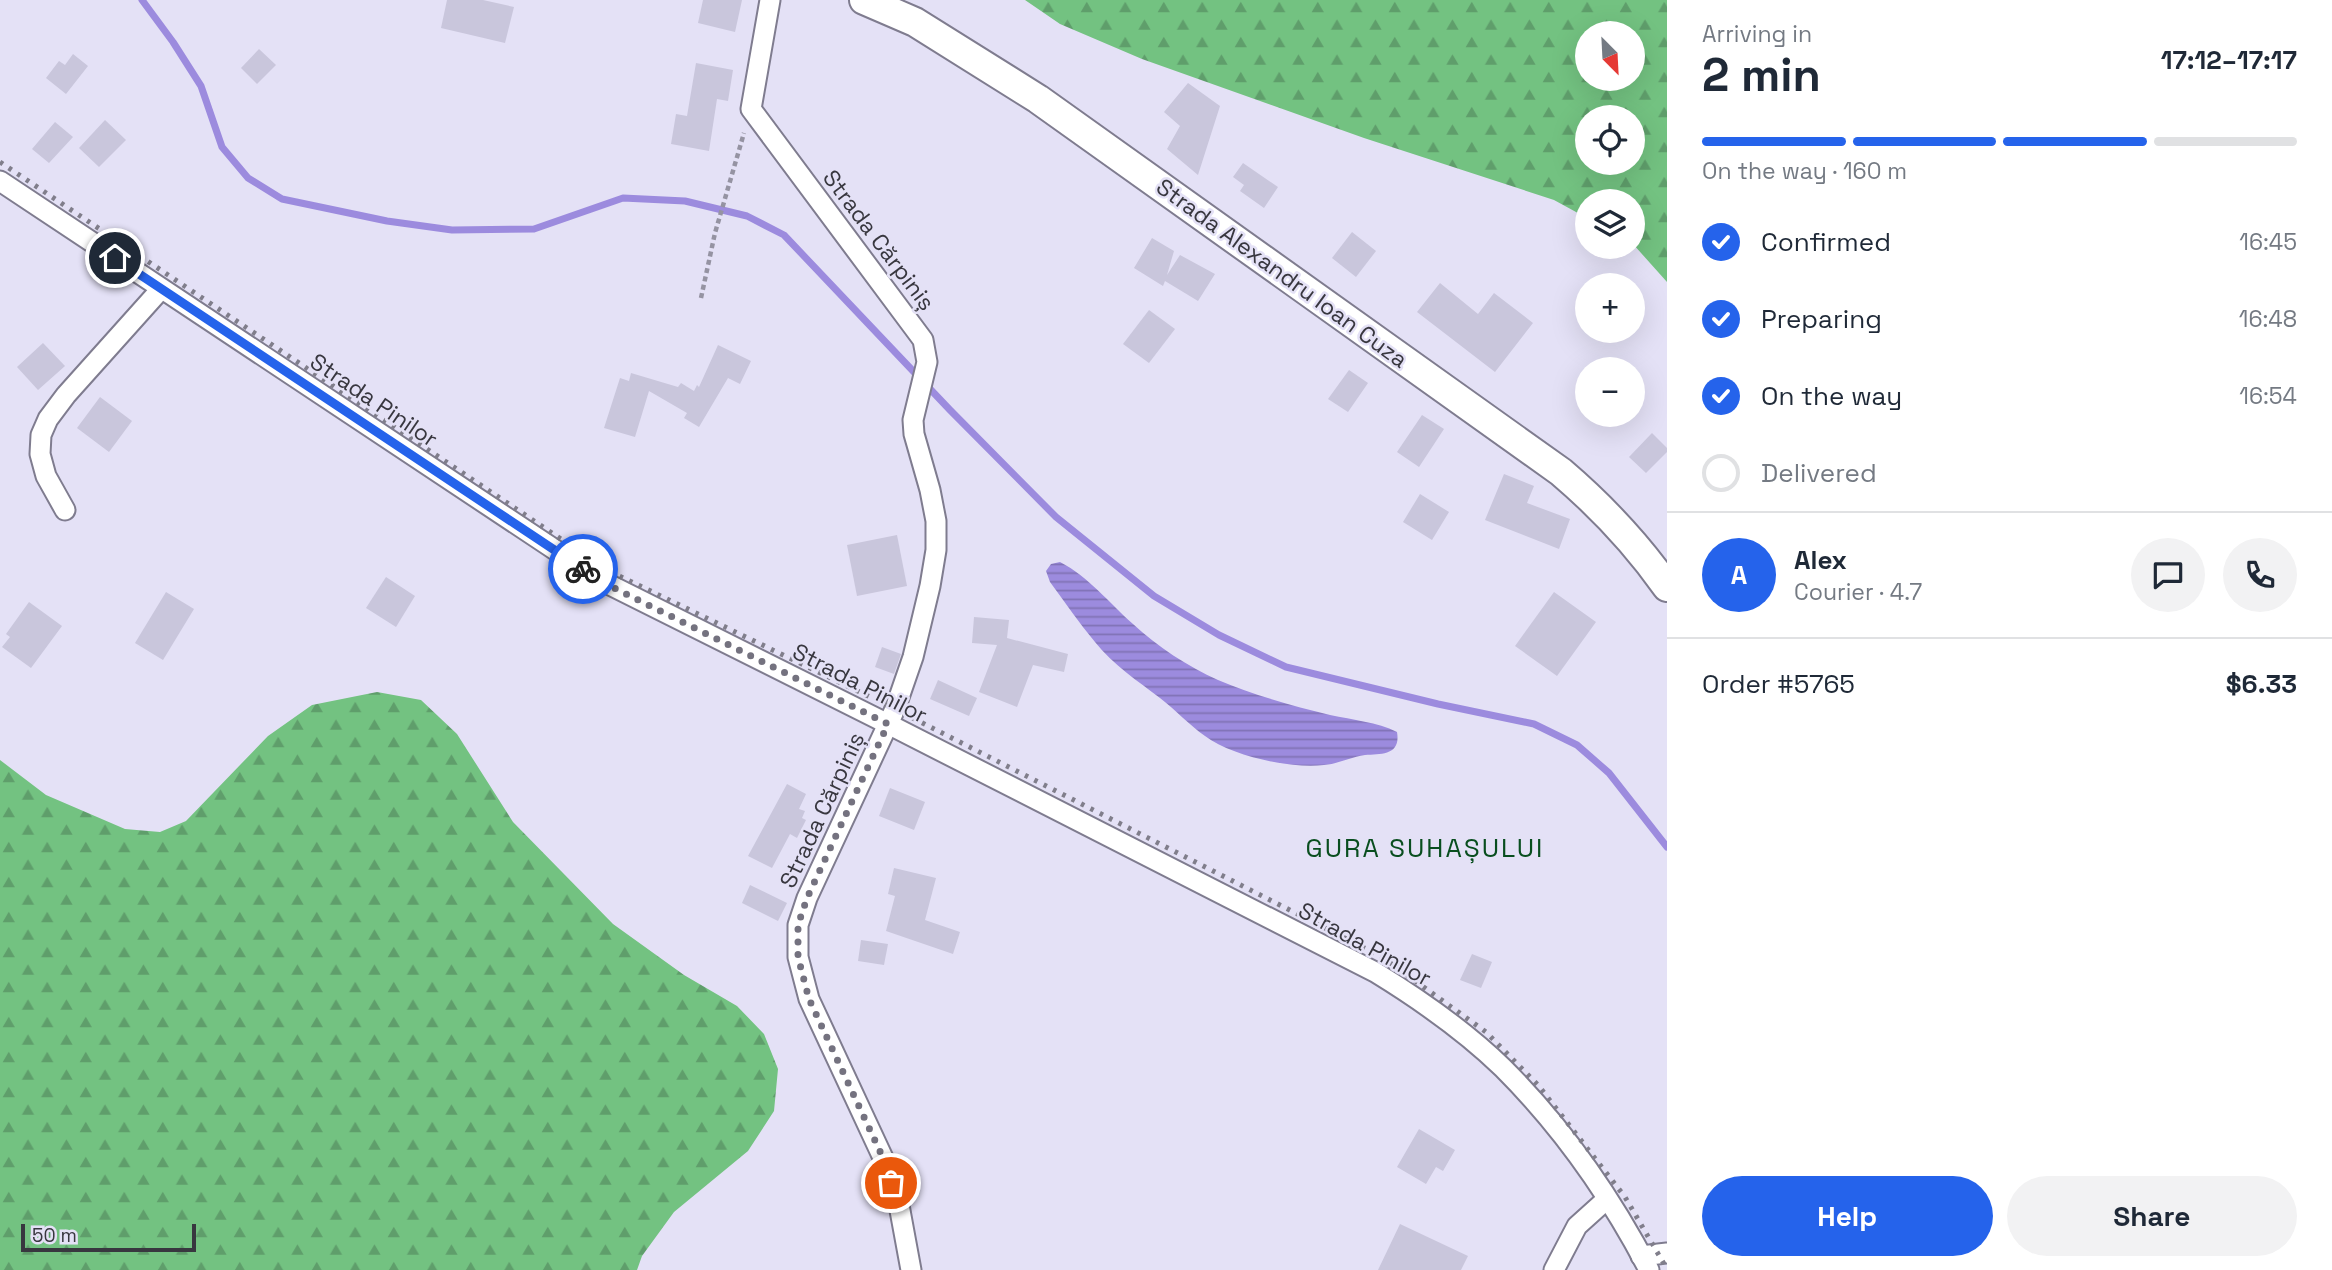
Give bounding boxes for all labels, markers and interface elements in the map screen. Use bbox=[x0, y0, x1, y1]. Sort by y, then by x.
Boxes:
text: Arriving in bbox=[1702, 19, 1812, 49]
north arrow bbox=[1575, 21, 1645, 91]
map controls bbox=[1575, 21, 1645, 427]
text: 17:12–17:17 bbox=[2161, 43, 2297, 77]
text: 2 min bbox=[1702, 46, 1821, 104]
button: locate bbox=[1575, 105, 1645, 175]
text: On the way · 160 m bbox=[1702, 156, 1907, 186]
street label: Strada Cărpiniș bbox=[816, 164, 942, 316]
street label: Strada Alexandru Ioan Cuza bbox=[1150, 172, 1414, 374]
button: layers bbox=[1575, 189, 1645, 259]
icon: check bbox=[1702, 223, 1740, 261]
text: Confirmed bbox=[1761, 225, 1891, 259]
text: 16:45 bbox=[2239, 227, 2297, 257]
pin bbox=[85, 228, 145, 288]
icon: home bbox=[96, 239, 134, 277]
button: + bbox=[1575, 273, 1645, 343]
icon: check bbox=[1702, 300, 1740, 338]
text: Preparing bbox=[1761, 302, 1882, 336]
text: 16:48 bbox=[2239, 304, 2297, 334]
street label: Strada Pinilor bbox=[304, 346, 444, 454]
button: − bbox=[1575, 357, 1645, 427]
icon: check bbox=[1702, 377, 1740, 415]
text: On the way bbox=[1761, 379, 1902, 413]
text: 16:54 bbox=[2239, 381, 2297, 411]
text: Delivered bbox=[1761, 456, 1877, 490]
courier bbox=[548, 534, 618, 604]
button: chat bbox=[2131, 538, 2205, 612]
button: phone bbox=[2223, 538, 2297, 612]
text: Alex bbox=[1794, 543, 1847, 577]
icon: bike bbox=[564, 550, 602, 588]
text: A bbox=[1731, 558, 1747, 592]
text: Courier · 4.7 bbox=[1794, 577, 1922, 607]
street label: Strada Pinilor bbox=[787, 636, 933, 730]
text: Order #5765 bbox=[1702, 667, 1855, 701]
text: $6.33 bbox=[2226, 667, 2297, 701]
street label: Strada Cărpiniș bbox=[773, 727, 871, 893]
district label: GURA SUHAȘULUI bbox=[1306, 831, 1544, 865]
street label: Strada Pinilor bbox=[1293, 895, 1437, 993]
pin bbox=[861, 1153, 921, 1213]
icon: bag bbox=[872, 1164, 910, 1202]
button: Help bbox=[1702, 1176, 1993, 1256]
button: Share bbox=[2007, 1176, 2297, 1256]
scale bar bbox=[21, 1221, 196, 1253]
text: 50 m bbox=[32, 1223, 77, 1248]

